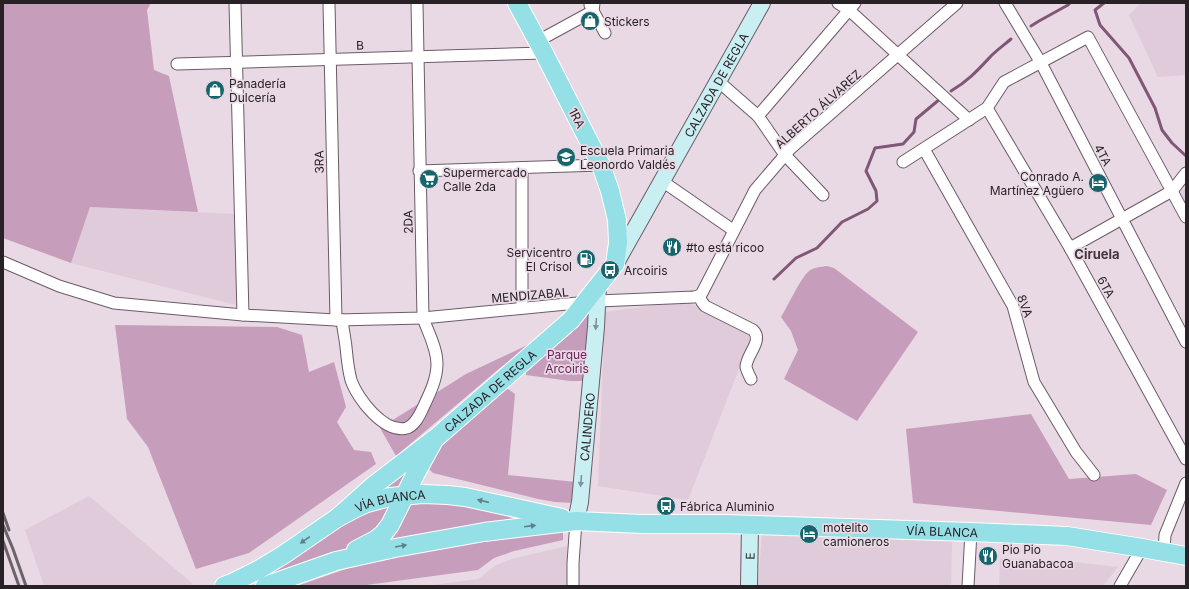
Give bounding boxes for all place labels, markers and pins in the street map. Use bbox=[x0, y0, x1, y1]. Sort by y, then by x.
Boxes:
shop icon: Stickers bbox=[579, 10, 601, 32]
place label: Stickers bbox=[604, 14, 650, 29]
place label: Panadería Dulcería bbox=[229, 76, 286, 105]
shop icon: Panadería Dulcería bbox=[204, 79, 226, 101]
place label: Escuela Primaria Leonordo Valdés bbox=[580, 143, 676, 172]
school or university icon: Escuela Primaria Leonordo Valdés bbox=[555, 146, 577, 168]
place label: Supermercado Calle 2da bbox=[443, 165, 527, 194]
supermarket icon: Supermercado Calle 2da bbox=[418, 168, 440, 190]
place label: Conrado A. Martínez Agüero bbox=[990, 169, 1084, 198]
hotel icon: Conrado A. Martínez Agüero bbox=[1087, 172, 1109, 194]
restaurant icon: #to está ricoo bbox=[661, 236, 683, 258]
place label: #to está ricoo bbox=[686, 240, 764, 255]
place label: Servicentro El Crisol bbox=[507, 245, 572, 274]
fuel station icon: Servicentro El Crisol bbox=[575, 248, 597, 270]
bus stop icon: Arcoiris bbox=[599, 259, 621, 281]
place label: Arcoiris bbox=[624, 263, 668, 278]
bus stop icon: Fábrica Aluminio bbox=[655, 495, 677, 517]
place label: Fábrica Aluminio bbox=[680, 499, 774, 514]
place label: motelito camioneros bbox=[823, 520, 889, 549]
hotel icon: motelito camioneros bbox=[798, 523, 820, 545]
place label: Pio Pio Guanabacoa bbox=[1002, 542, 1074, 571]
restaurant icon: Pio Pio Guanabacoa bbox=[977, 545, 999, 567]

